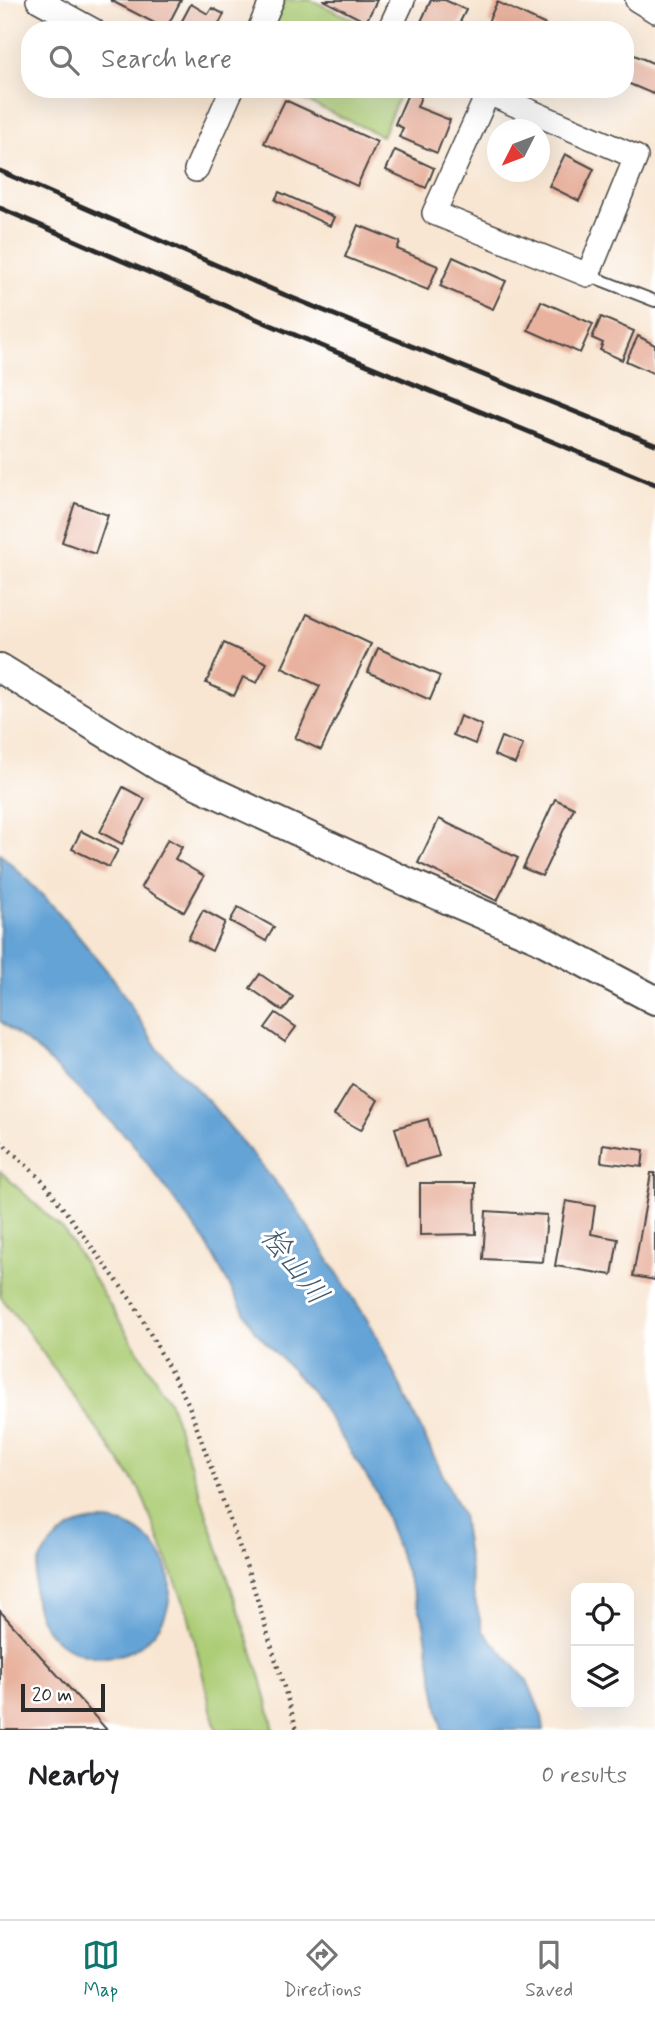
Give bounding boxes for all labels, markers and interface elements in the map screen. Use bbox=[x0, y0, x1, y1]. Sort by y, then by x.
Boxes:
search box bbox=[21, 21, 634, 98]
icon: search bbox=[45, 41, 83, 79]
text: Search here bbox=[101, 43, 232, 77]
north arrow bbox=[487, 119, 550, 182]
water label: 桧山川 bbox=[251, 1218, 337, 1313]
map controls bbox=[571, 1583, 634, 1709]
button: locate bbox=[571, 1583, 634, 1646]
button: layers bbox=[571, 1646, 634, 1709]
scale bar bbox=[21, 1681, 105, 1713]
text: 20 m bbox=[32, 1683, 72, 1708]
text: Nearby bbox=[28, 1756, 119, 1795]
text: 0 results bbox=[541, 1761, 627, 1791]
tab: Map bbox=[82, 1936, 120, 2003]
tab: Directions bbox=[283, 1936, 362, 2003]
tab: Saved bbox=[525, 1936, 573, 2003]

